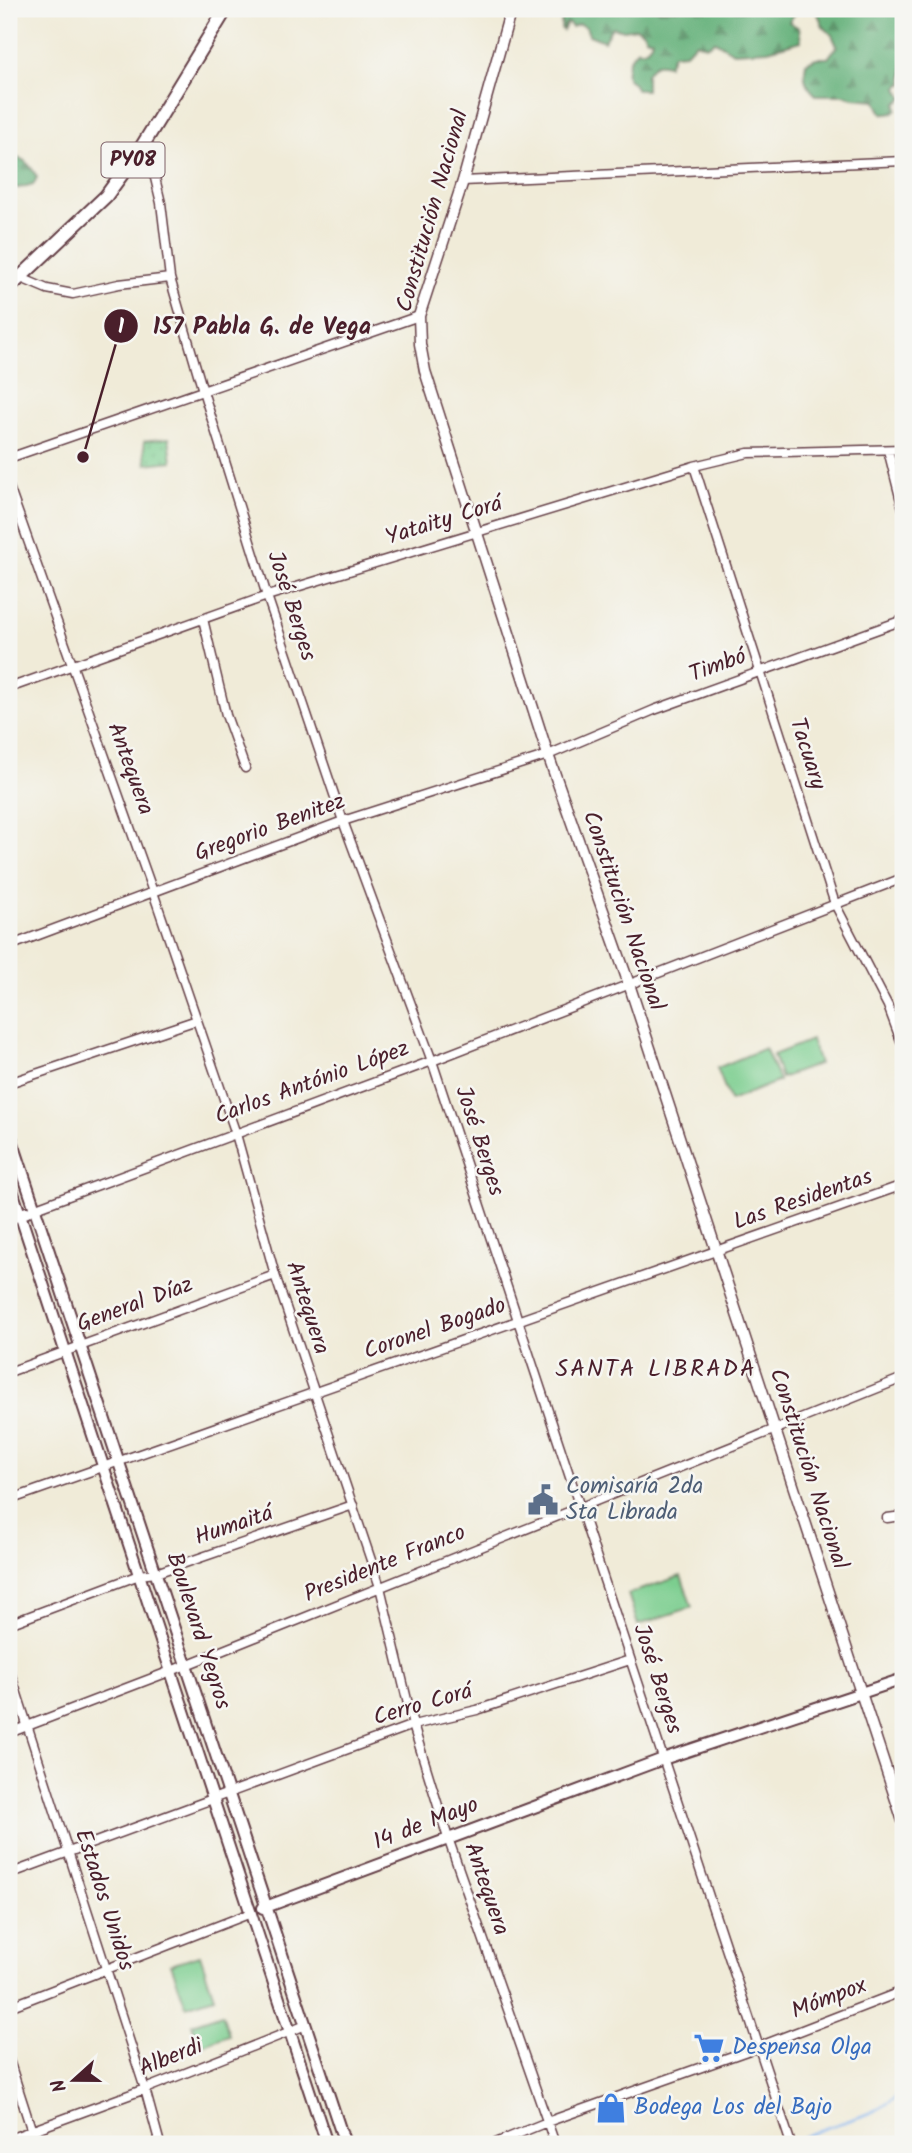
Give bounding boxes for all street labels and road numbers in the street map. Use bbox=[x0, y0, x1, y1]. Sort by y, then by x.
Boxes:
street label: Constitución Nacional bbox=[387, 105, 479, 317]
road number: PY08 bbox=[102, 142, 164, 178]
street label: Yataity Corá bbox=[381, 486, 509, 556]
street label: José Berges bbox=[256, 546, 326, 666]
street label: Timbó bbox=[684, 639, 753, 693]
street label: Tacuary bbox=[779, 713, 836, 795]
street label: Antequera bbox=[97, 718, 163, 820]
street label: Gregorio Benitez bbox=[190, 784, 350, 872]
street label: Constitución Nacional bbox=[572, 806, 674, 1016]
street label: Carlos António López bbox=[210, 1031, 414, 1135]
street label: José Berges bbox=[444, 1081, 514, 1201]
street label: Las Residentas bbox=[729, 1159, 878, 1241]
street label: Antequera bbox=[275, 1257, 339, 1359]
street label: General Díaz bbox=[72, 1267, 198, 1343]
street label: Coronel Bogado bbox=[359, 1288, 511, 1370]
street label: Constitución Nacional bbox=[759, 1364, 858, 1574]
street label: Humaitá bbox=[190, 1495, 280, 1556]
street label: Presidente Franco bbox=[299, 1515, 471, 1613]
street label: Boulevard Yegros bbox=[156, 1548, 240, 1714]
street label: José Berges bbox=[622, 1619, 692, 1739]
street label: Cerro Corá bbox=[369, 1673, 479, 1736]
street label: 14 de Mayo bbox=[368, 1787, 484, 1861]
street label: Estados Unidos bbox=[64, 1825, 144, 1976]
street label: Antequera bbox=[453, 1838, 519, 1940]
street label: Mómpox bbox=[786, 1968, 873, 2030]
street label: Alberdi bbox=[133, 2028, 210, 2087]

